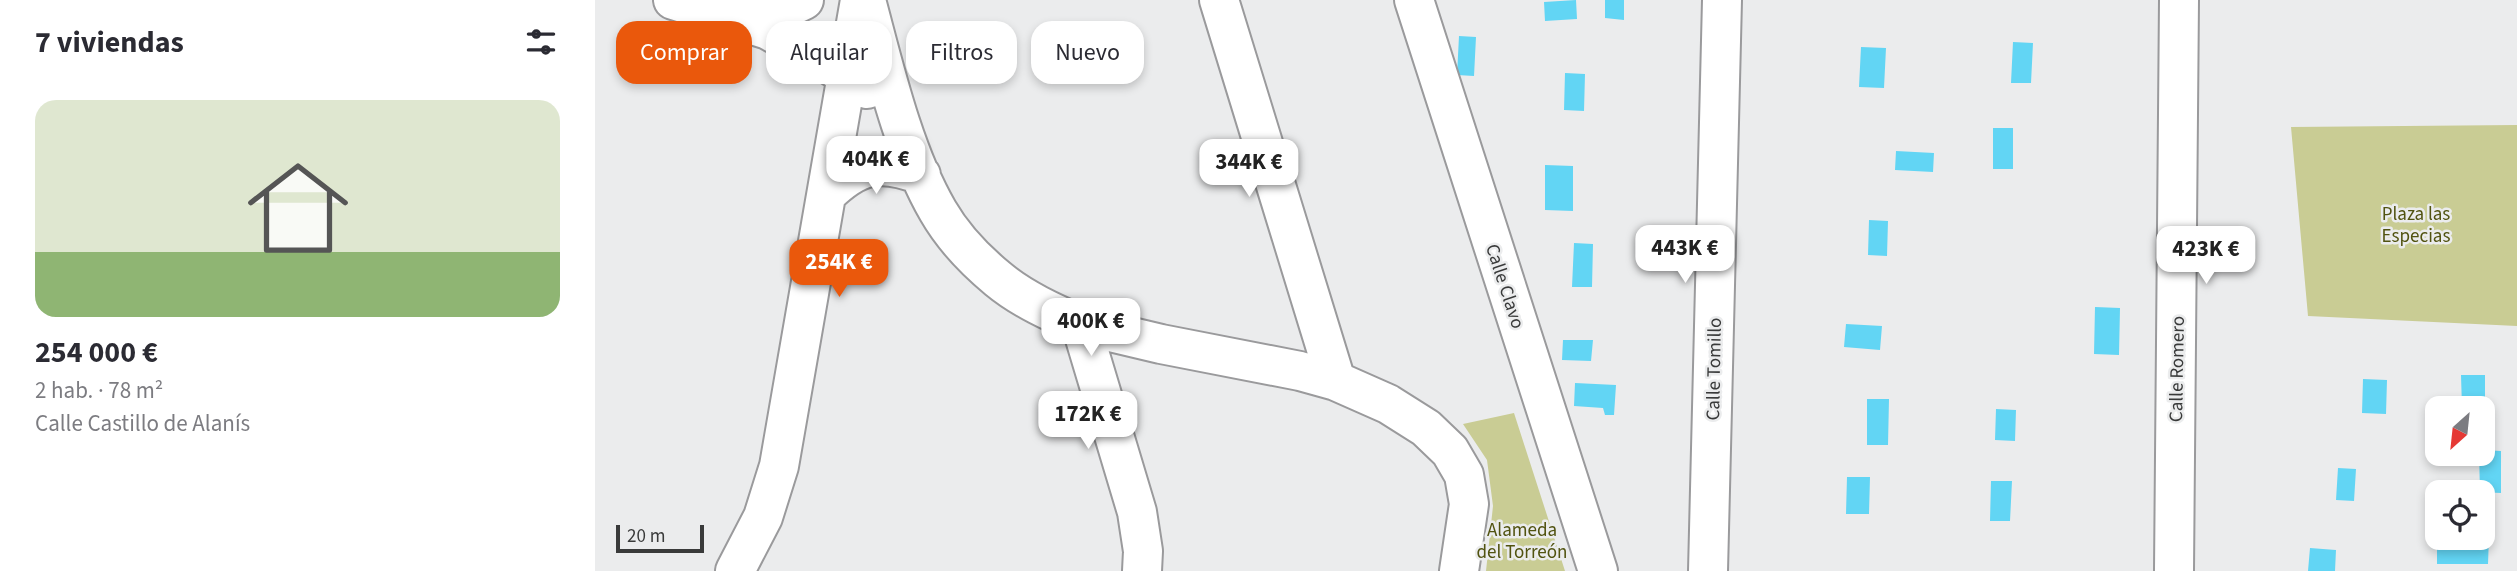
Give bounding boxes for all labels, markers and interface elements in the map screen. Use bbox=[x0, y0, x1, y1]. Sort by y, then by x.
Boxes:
text: 7 viviendas bbox=[35, 21, 184, 64]
chip: Comprar bbox=[616, 21, 752, 84]
chip: Alquilar bbox=[766, 21, 892, 84]
chip: Filtros bbox=[906, 21, 1017, 84]
chip: Nuevo bbox=[1031, 21, 1144, 84]
icon: filters bbox=[522, 23, 560, 61]
pin: 404K € bbox=[819, 136, 933, 196]
pin: 344K € bbox=[1192, 140, 1306, 199]
text: 404K € bbox=[842, 142, 910, 175]
icon: home bbox=[235, 145, 361, 271]
text: 344K € bbox=[1215, 145, 1283, 178]
park label: Plaza las Especias bbox=[2382, 201, 2450, 250]
pin: 443K € bbox=[1628, 226, 1742, 285]
pin: 423K € bbox=[2149, 226, 2263, 286]
text: 443K € bbox=[1651, 231, 1719, 264]
text: 423K € bbox=[2172, 232, 2240, 265]
pin: 254K € bbox=[782, 240, 896, 299]
street label: Calle Clavo bbox=[1478, 241, 1531, 332]
text: 254K € bbox=[805, 245, 873, 278]
pin: 400K € bbox=[1034, 298, 1148, 358]
text: 400K € bbox=[1057, 304, 1125, 337]
street label: Calle Romero bbox=[2163, 316, 2192, 422]
street label: Calle Tomillo bbox=[1700, 317, 1729, 421]
text: 254 000 € bbox=[35, 331, 158, 374]
text: 2 hab. · 78 m² bbox=[35, 374, 163, 407]
pin: 172K € bbox=[1031, 392, 1145, 451]
north arrow bbox=[2425, 396, 2495, 466]
map controls bbox=[2425, 396, 2495, 550]
text: 172K € bbox=[1054, 397, 1122, 430]
text: Calle Castillo de Alanís bbox=[35, 407, 250, 440]
button: locate bbox=[2425, 480, 2495, 550]
park label: Alameda del Torreón bbox=[1477, 517, 1567, 566]
scale bar bbox=[616, 522, 703, 554]
text: 20 m bbox=[627, 523, 665, 550]

